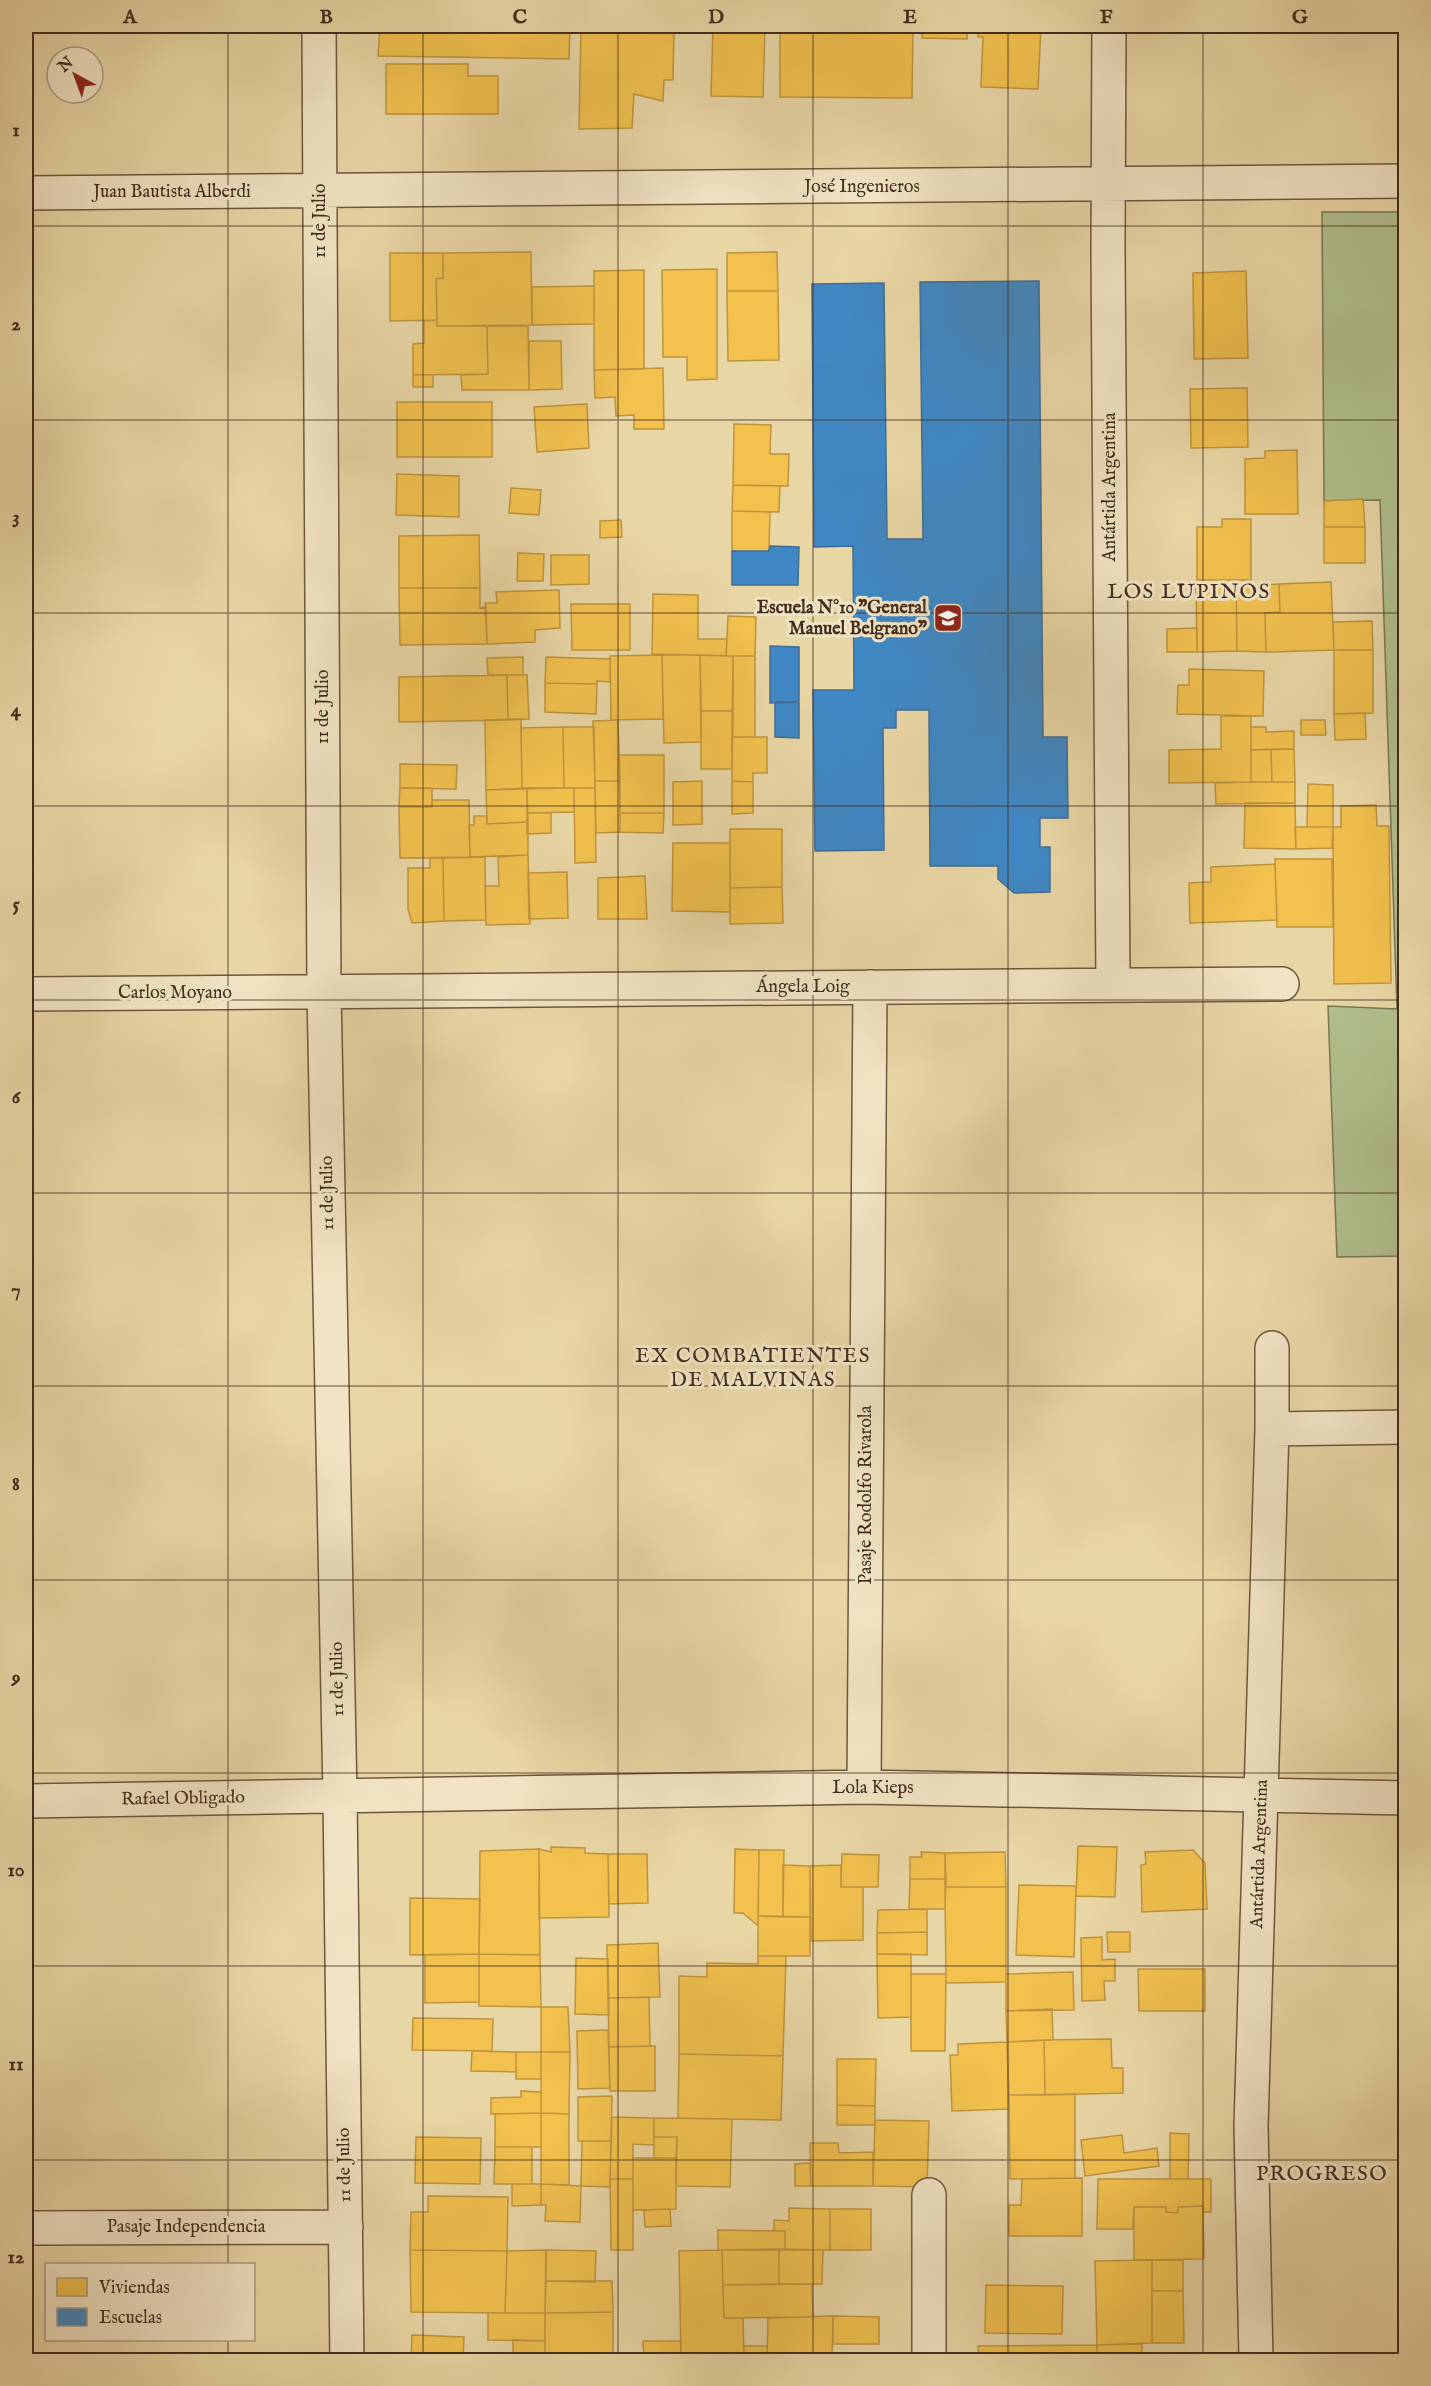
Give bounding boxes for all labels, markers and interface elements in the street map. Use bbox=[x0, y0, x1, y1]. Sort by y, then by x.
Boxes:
text: A bbox=[122, 5, 138, 30]
text: B bbox=[319, 5, 333, 30]
text: C bbox=[513, 5, 527, 30]
text: D bbox=[708, 5, 724, 30]
text: E bbox=[903, 5, 917, 30]
text: F bbox=[1100, 5, 1113, 30]
text: G bbox=[1292, 5, 1309, 30]
north arrow bbox=[45, 45, 105, 105]
text: N bbox=[54, 53, 78, 78]
text: 1 bbox=[12, 118, 20, 143]
street label: José Ingenieros bbox=[802, 176, 920, 199]
street label: Juan Bautista Alberdi bbox=[91, 181, 251, 204]
street label: 11 de Julio bbox=[309, 183, 332, 258]
text: 2 bbox=[11, 312, 21, 337]
street label: Antártida Argentina bbox=[1099, 412, 1122, 563]
text: 3 bbox=[12, 505, 20, 530]
district label: LOS LUPINOS bbox=[1107, 579, 1271, 606]
place label: Escuela N°10 "General Manuel Belgrano" bbox=[757, 597, 928, 641]
school or university icon: Escuela N°10 "General Manuel Belgrano" bbox=[932, 602, 964, 634]
street label: 11 de Julio bbox=[312, 669, 335, 744]
text: 4 bbox=[11, 698, 22, 723]
text: 5 bbox=[12, 892, 20, 917]
street label: Ángela Loig bbox=[755, 974, 850, 999]
street label: Carlos Moyano bbox=[118, 982, 232, 1005]
text: 6 bbox=[12, 1085, 22, 1110]
street label: 11 de Julio bbox=[316, 1155, 340, 1231]
text: 7 bbox=[11, 1278, 21, 1303]
district label: EX COMBATIENTES DE MALVINAS bbox=[635, 1343, 871, 1394]
street label: Pasaje Rodolfo Rivarola bbox=[855, 1405, 878, 1585]
text: 8 bbox=[12, 1472, 20, 1497]
street label: 11 de Julio bbox=[326, 1641, 350, 1717]
text: 9 bbox=[11, 1665, 21, 1690]
street label: Lola Kieps bbox=[832, 1777, 914, 1800]
street label: Antártida Argentina bbox=[1246, 1779, 1274, 1930]
street label: Rafael Obligado bbox=[121, 1786, 245, 1812]
text: 10 bbox=[7, 1858, 25, 1883]
text: 11 bbox=[9, 2052, 23, 2077]
street label: 11 de Julio bbox=[333, 2127, 357, 2203]
district label: PROGRESO bbox=[1256, 2161, 1388, 2188]
street label: Pasaje Independencia bbox=[106, 2216, 266, 2239]
text: 12 bbox=[8, 2245, 25, 2270]
legend bbox=[45, 2263, 255, 2341]
text: Viviendas bbox=[98, 2277, 170, 2300]
text: Escuelas bbox=[99, 2307, 162, 2330]

